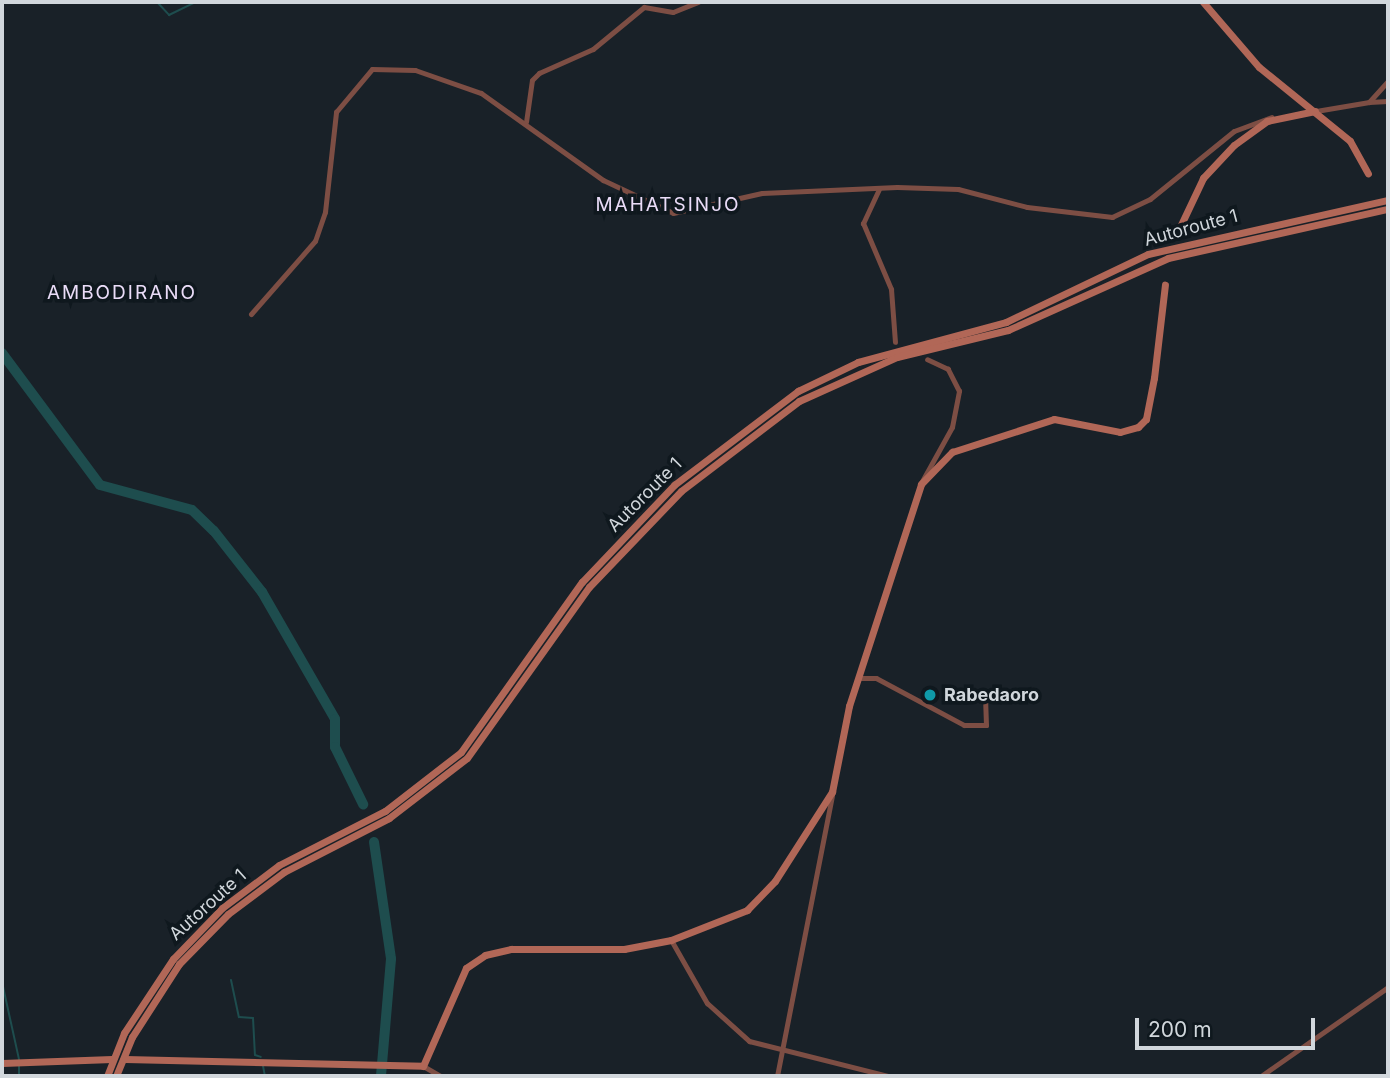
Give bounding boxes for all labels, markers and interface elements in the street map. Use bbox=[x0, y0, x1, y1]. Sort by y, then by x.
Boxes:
district label: MAHATSINJO bbox=[597, 194, 739, 216]
street label: Autoroute 1 bbox=[1142, 205, 1240, 251]
district label: AMBODIRANO bbox=[48, 282, 196, 304]
street label: Autoroute 1 bbox=[603, 453, 687, 537]
place label: Rabedaoro bbox=[944, 684, 1039, 706]
marker: Rabedaoro bbox=[922, 687, 938, 703]
street label: Autoroute 1 bbox=[165, 865, 251, 945]
scale bar bbox=[1138, 1004, 1318, 1048]
text: 200 m bbox=[1148, 1017, 1212, 1042]

